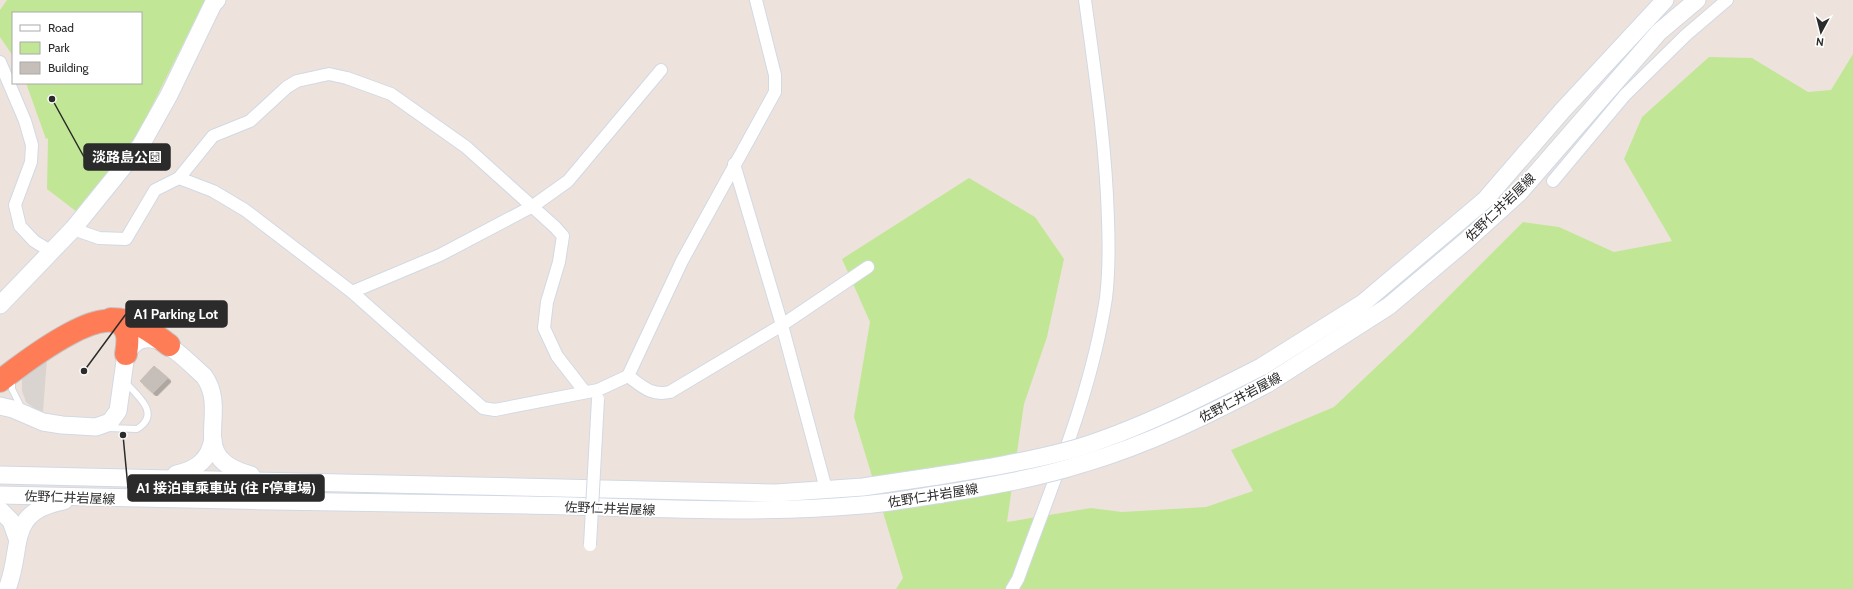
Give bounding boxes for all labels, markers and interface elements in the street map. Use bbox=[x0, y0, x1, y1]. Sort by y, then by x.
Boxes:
legend bbox=[12, 12, 142, 84]
north arrow bbox=[1801, 12, 1841, 52]
text: Road bbox=[48, 20, 74, 35]
text: N bbox=[1815, 35, 1824, 49]
text: Park bbox=[48, 40, 70, 55]
text: Building bbox=[48, 60, 90, 75]
callout: 淡路島公園 bbox=[84, 144, 170, 170]
text: 淡路島公園 bbox=[92, 148, 162, 166]
street label: 佐野仁井岩屋線 bbox=[1462, 170, 1538, 244]
callout: A1 Parking Lot bbox=[126, 301, 227, 327]
text: A1 Parking Lot bbox=[134, 305, 218, 323]
street label: 佐野仁井岩屋線 bbox=[1196, 369, 1284, 425]
callout: A1 接泊車乘車站 (往 F停車場) bbox=[128, 475, 324, 501]
text: A1 接泊車乘車站 (往 F停車場) bbox=[136, 479, 316, 497]
street label: 佐野仁井岩屋線 bbox=[887, 480, 979, 510]
street label: 佐野仁井岩屋線 bbox=[24, 487, 116, 507]
street label: 佐野仁井岩屋線 bbox=[564, 498, 656, 518]

